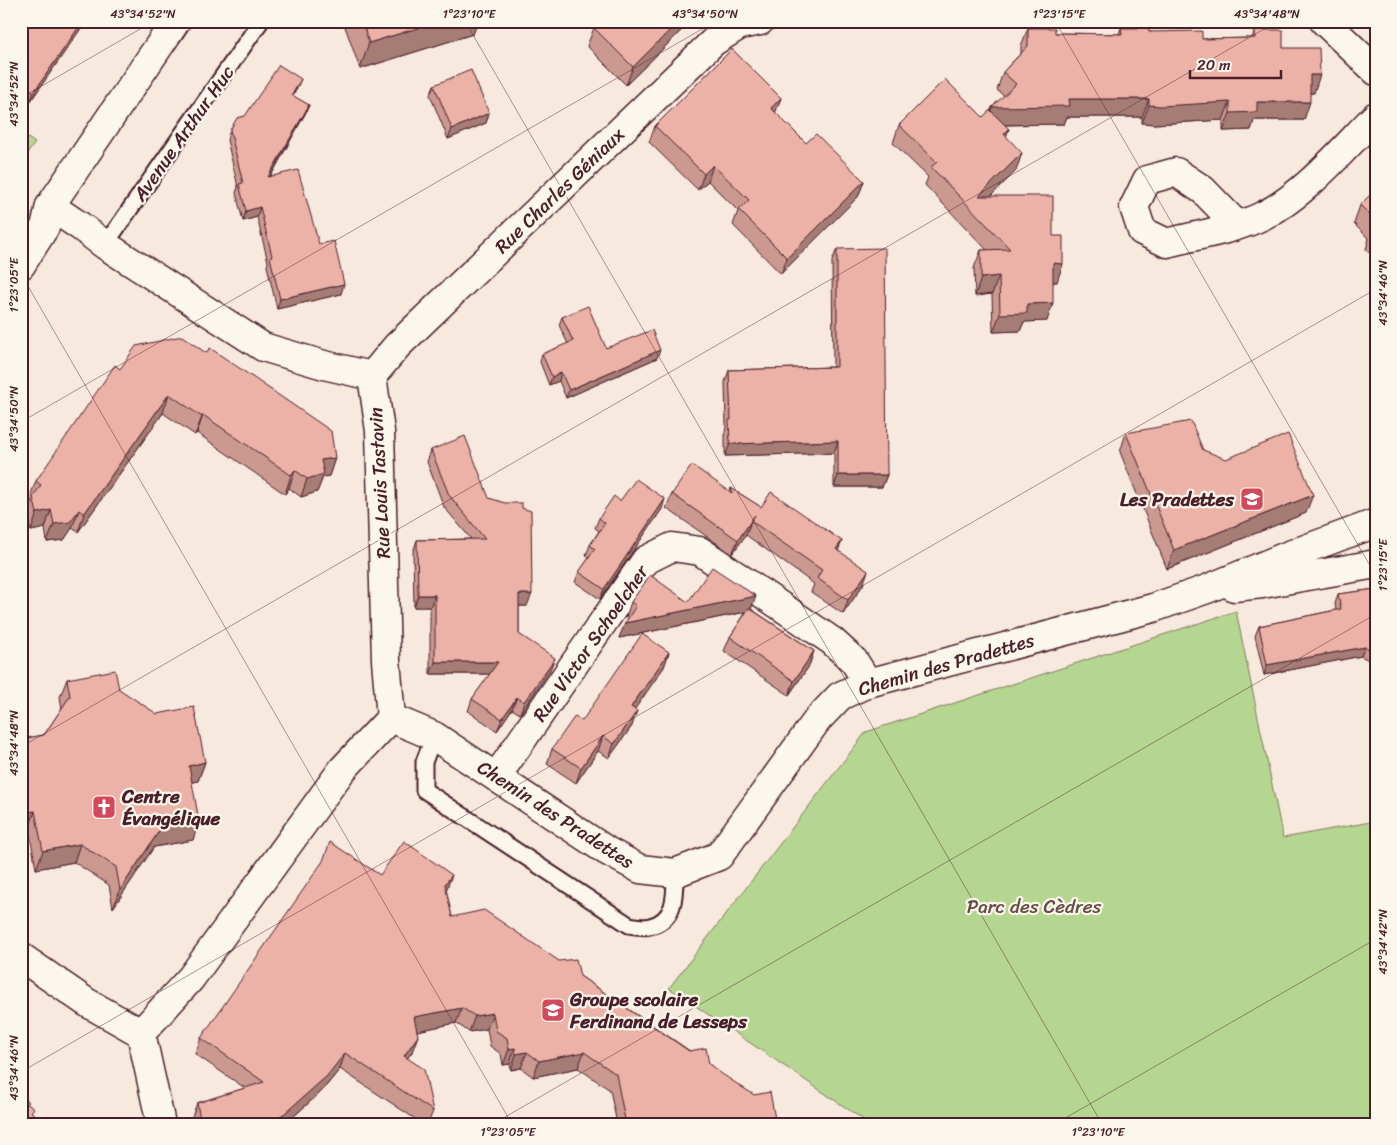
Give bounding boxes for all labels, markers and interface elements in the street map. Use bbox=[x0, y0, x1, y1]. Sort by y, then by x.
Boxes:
text: 43°34'52"N bbox=[110, 3, 176, 25]
text: 1°23'10"E bbox=[443, 3, 497, 25]
text: 43°34'50"N bbox=[672, 3, 739, 25]
text: 1°23'15"E bbox=[1033, 3, 1087, 25]
text: 43°34'48"N bbox=[1234, 3, 1301, 25]
scale bar bbox=[1190, 48, 1281, 80]
text: 20 m bbox=[1197, 52, 1231, 78]
street label: Avenue Arthur Huc bbox=[123, 58, 243, 209]
text: 43°34'52"N bbox=[3, 61, 25, 127]
street label: Rue Charles Géniaux bbox=[486, 119, 632, 262]
text: 1°23'05"E bbox=[3, 256, 25, 312]
text: 43°34'46"N bbox=[1372, 260, 1394, 326]
text: 43°34'50"N bbox=[3, 385, 25, 452]
street label: Rue Louis Tastavin bbox=[359, 407, 400, 559]
place label: Les Pradettes bbox=[1120, 483, 1235, 516]
school or university icon: Les Pradettes bbox=[1239, 486, 1265, 512]
text: 1°23'15"E bbox=[1372, 537, 1394, 591]
street label: Rue Victor Schoelcher bbox=[524, 557, 658, 729]
street label: Chemin des Pradettes bbox=[854, 624, 1038, 705]
text: 43°34'48"N bbox=[3, 709, 25, 776]
street label: Chemin des Pradettes bbox=[471, 751, 641, 878]
place label: Centre Évangélique bbox=[121, 780, 221, 835]
church icon: Centre Évangélique bbox=[91, 794, 117, 820]
park label: Parc des Cèdres bbox=[967, 890, 1102, 923]
text: 43°34'42"N bbox=[1372, 909, 1394, 975]
place label: Groupe scolaire Ferdinand de Lesseps bbox=[569, 983, 748, 1038]
school or university icon: Groupe scolaire Ferdinand de Lesseps bbox=[540, 997, 566, 1023]
text: 43°34'46"N bbox=[3, 1035, 25, 1101]
text: 1°23'05"E bbox=[481, 1121, 537, 1143]
text: 1°23'10"E bbox=[1072, 1121, 1126, 1143]

